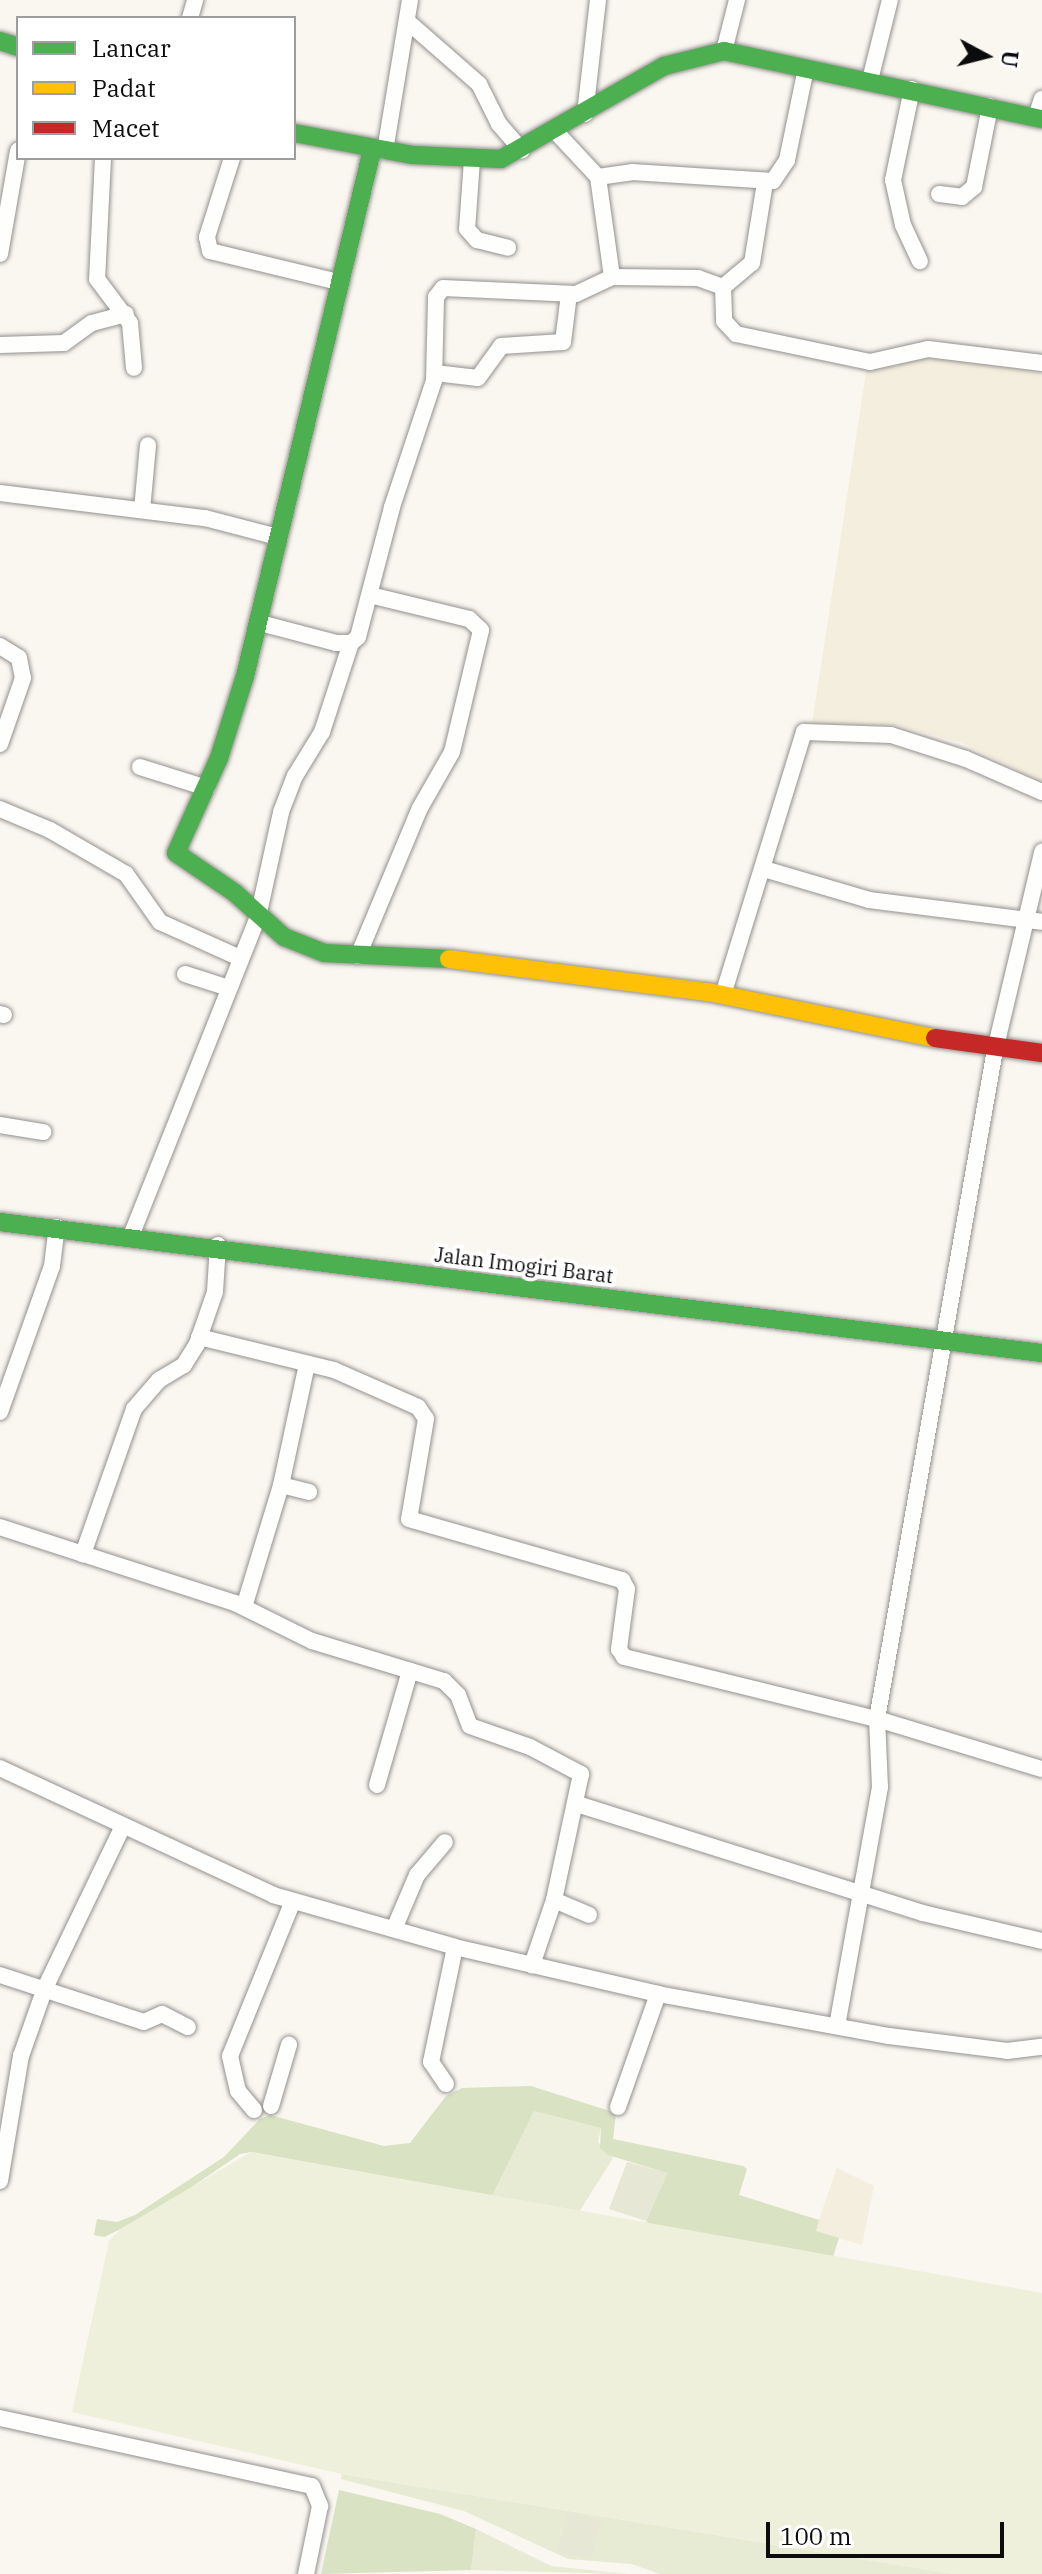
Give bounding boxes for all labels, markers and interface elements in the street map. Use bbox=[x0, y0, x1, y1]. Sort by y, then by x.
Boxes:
legend bbox=[16, 16, 296, 160]
north arrow bbox=[946, 16, 1026, 96]
text: Lancar bbox=[92, 32, 171, 64]
text: U bbox=[995, 49, 1026, 69]
text: Padat bbox=[92, 72, 156, 104]
text: Macet bbox=[92, 112, 160, 144]
street label: Jalan Imogiri Barat bbox=[433, 1242, 615, 1288]
scale bar bbox=[770, 2506, 1008, 2556]
text: 100 m bbox=[780, 2520, 852, 2552]

